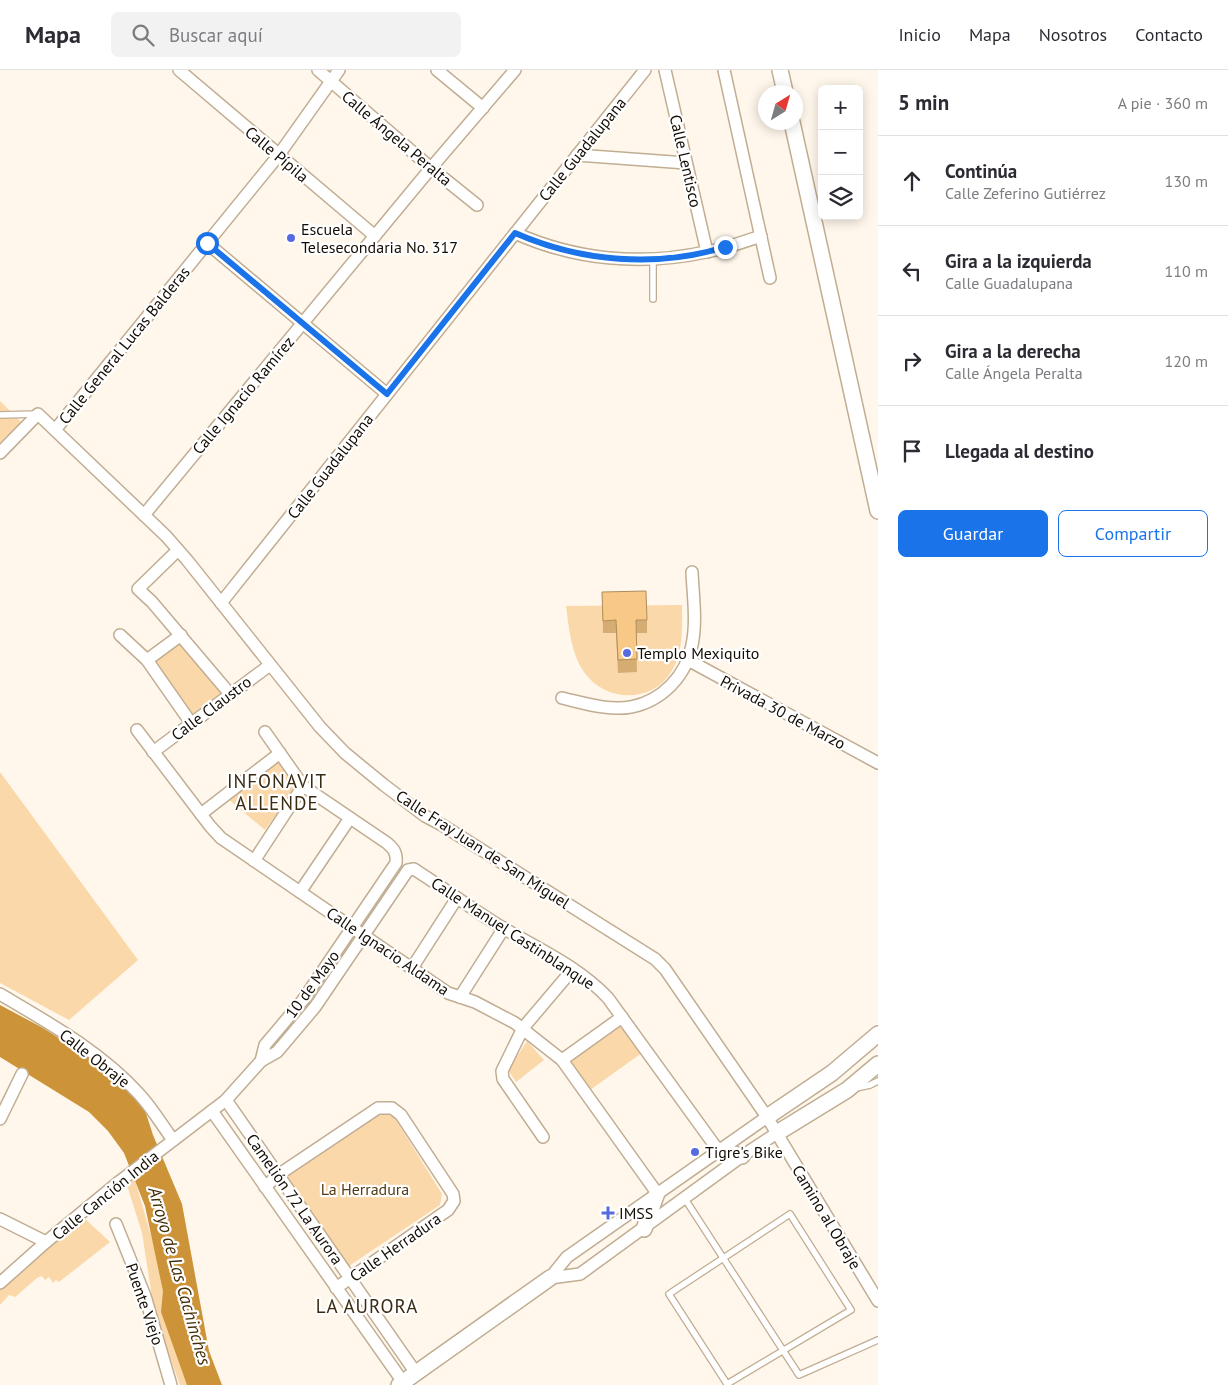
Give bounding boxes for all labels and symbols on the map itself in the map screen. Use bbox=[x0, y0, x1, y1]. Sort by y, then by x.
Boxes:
north arrow bbox=[758, 85, 803, 130]
street label: Calle Ángela Peralta bbox=[338, 86, 456, 190]
street label: Calle Guadalupana bbox=[534, 93, 630, 205]
street label: Calle Lentisco bbox=[666, 113, 706, 209]
street label: Calle Pípila bbox=[241, 122, 313, 186]
place label: Escuela Telesecondaria No. 317 bbox=[301, 219, 458, 257]
route start bbox=[196, 232, 219, 255]
marker: Escuela Telesecondaria No. 317 bbox=[285, 232, 297, 244]
route end bbox=[714, 236, 737, 259]
street label: Calle General Lucas Balderas bbox=[54, 262, 194, 428]
street label: Calle Ignacio Ramírez bbox=[188, 332, 298, 458]
street label: Calle Guadalupana bbox=[283, 409, 377, 523]
place label: Templo Mexiquito bbox=[637, 643, 759, 663]
marker: Templo Mexiquito bbox=[621, 647, 633, 659]
street label: Calle Claustro bbox=[167, 671, 255, 745]
street label: Privada 30 de Marzo bbox=[717, 671, 849, 753]
district label: INFONAVIT ALLENDE bbox=[227, 769, 327, 815]
street label: Calle Fray Juan de San Miguel bbox=[392, 785, 574, 913]
street label: Calle Manuel Castinblanque bbox=[427, 873, 599, 993]
street label: Calle Ignacio Aldama bbox=[323, 902, 453, 1000]
street label: 10 de Mayo bbox=[281, 946, 343, 1022]
street label: Calle Obraje bbox=[56, 1024, 134, 1092]
street label: Camelión 72 La Aurora bbox=[242, 1130, 348, 1268]
place label: Tigre's Bike bbox=[705, 1142, 783, 1162]
street label: Calle Canción India bbox=[48, 1146, 162, 1244]
marker: Tigre's Bike bbox=[689, 1146, 701, 1158]
street label: Camino al Obraje bbox=[788, 1161, 866, 1273]
park label: La Herradura bbox=[321, 1179, 409, 1199]
water label: Arroyo de Las Cachinches bbox=[143, 1183, 217, 1369]
place label: IMSS bbox=[619, 1203, 653, 1223]
marker: IMSS bbox=[601, 1206, 615, 1220]
street label: Calle Herradura bbox=[345, 1208, 445, 1286]
street label: Puente Viejo bbox=[122, 1260, 168, 1348]
district label: LA AURORA bbox=[316, 1294, 418, 1318]

